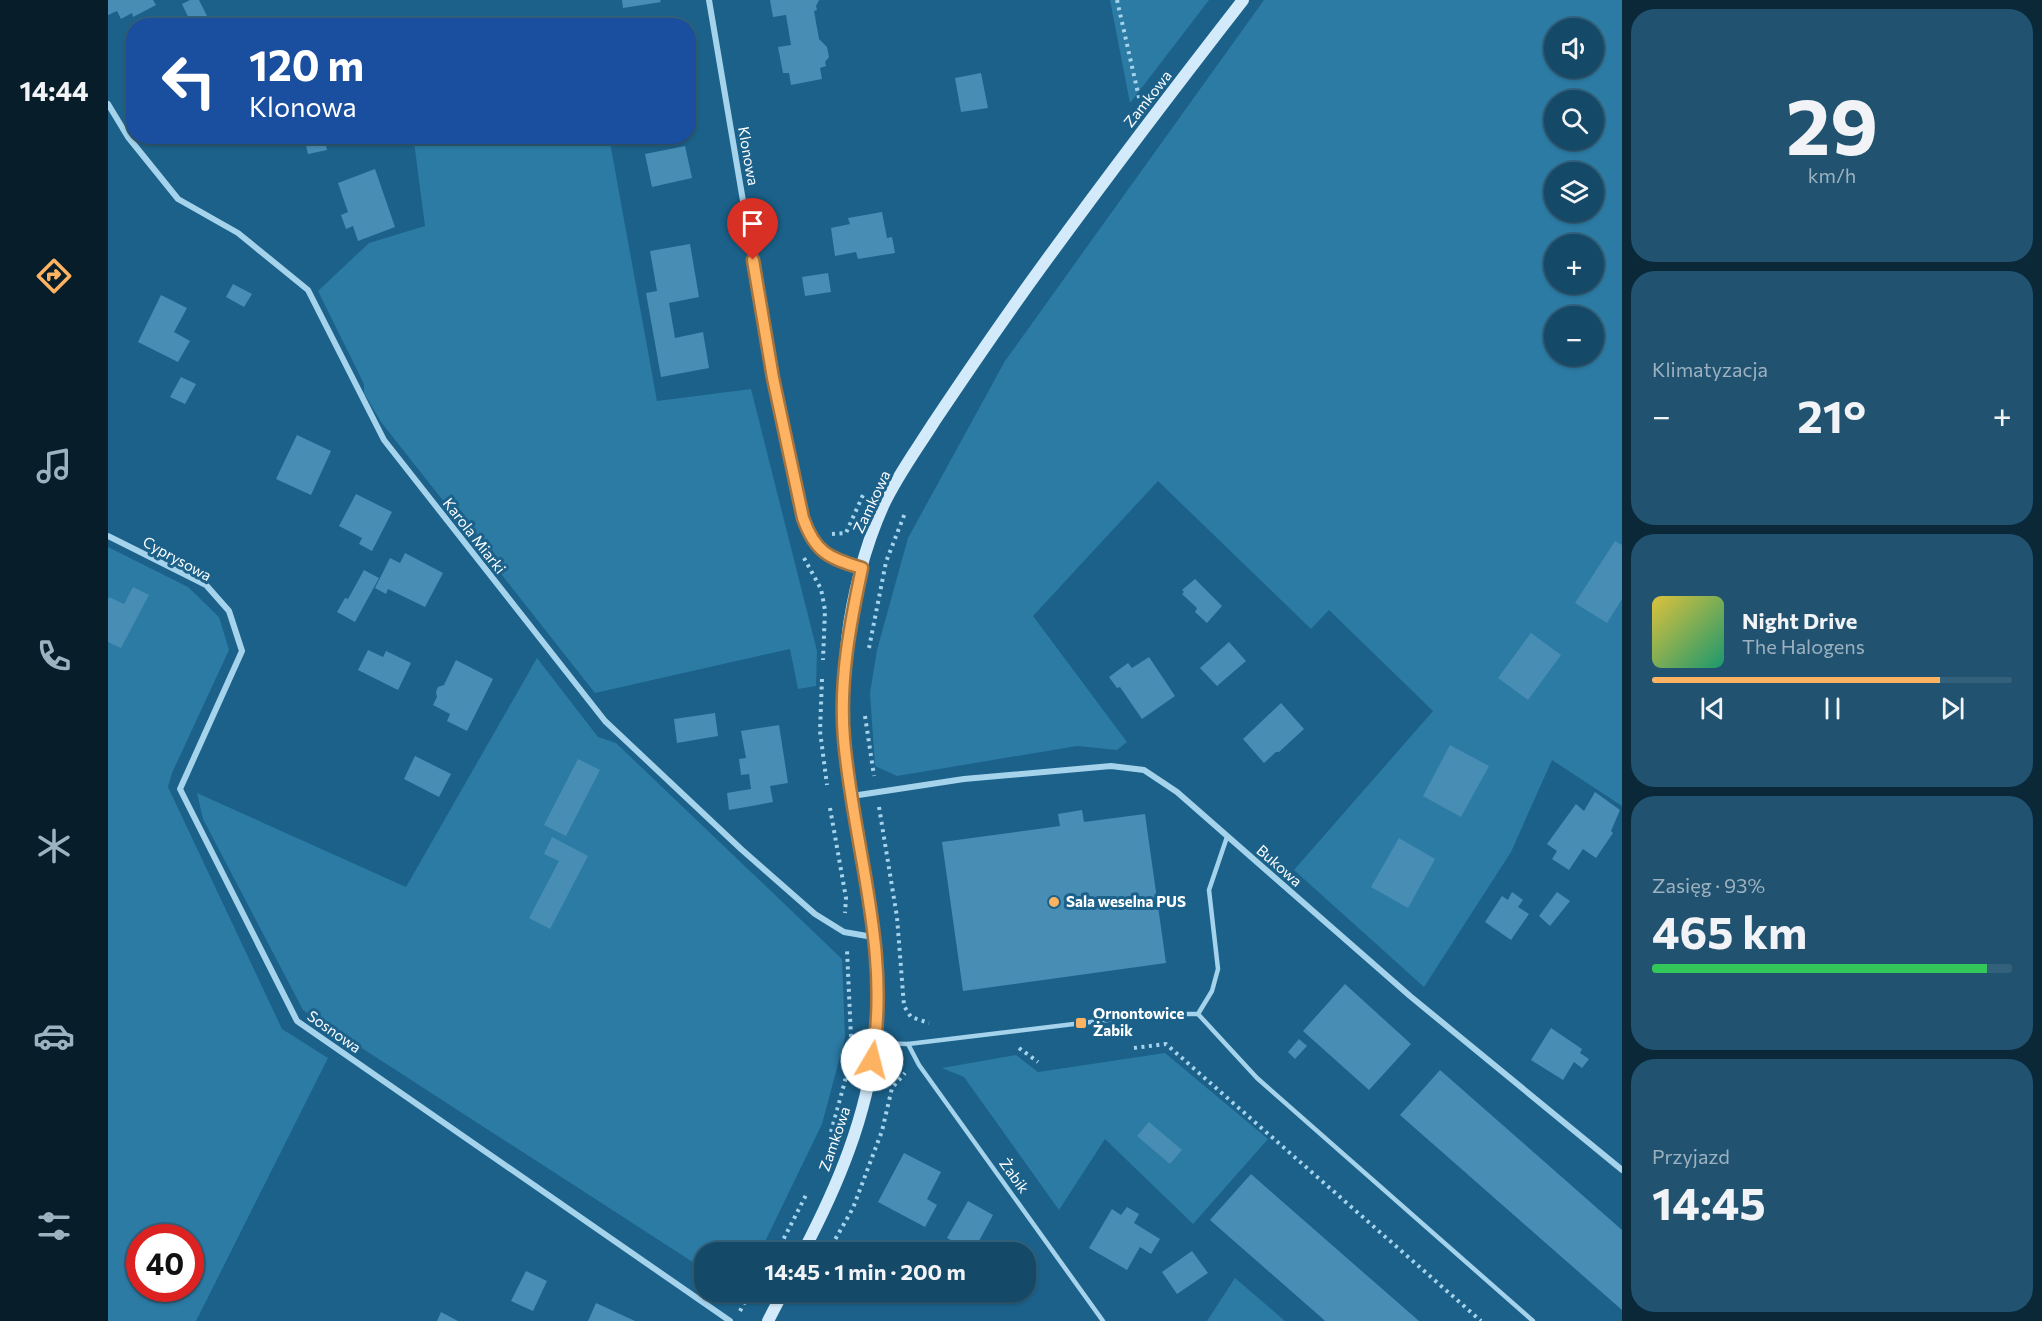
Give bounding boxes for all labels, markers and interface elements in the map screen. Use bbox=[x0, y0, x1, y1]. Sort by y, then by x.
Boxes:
map controls bbox=[1544, 18, 1604, 366]
button: sound bbox=[1544, 18, 1604, 78]
text: 120 m bbox=[249, 38, 364, 90]
icon: left bbox=[150, 42, 228, 120]
street label: Zamkowa bbox=[1119, 66, 1175, 130]
text: 14:44 bbox=[19, 74, 89, 107]
text: 29 bbox=[1786, 76, 1878, 171]
text: Klonowa bbox=[249, 90, 357, 123]
button: search bbox=[1544, 90, 1604, 150]
street label: Klonowa bbox=[735, 125, 763, 187]
button: layers bbox=[1544, 162, 1604, 222]
text: km/h bbox=[1808, 163, 1856, 187]
pin bbox=[727, 198, 778, 260]
icon: arrive bbox=[736, 207, 769, 240]
button: + bbox=[1544, 234, 1604, 294]
icon: directions bbox=[33, 255, 75, 297]
button: − bbox=[1544, 306, 1604, 366]
text: Klimatyzacja bbox=[1652, 357, 1768, 381]
text: 21° bbox=[1797, 387, 1866, 442]
text: − bbox=[1652, 394, 1671, 435]
text: + bbox=[1993, 394, 2012, 435]
icon: music bbox=[33, 445, 75, 487]
street label: Zamkowa bbox=[849, 467, 893, 536]
street label: Karola Miarki bbox=[440, 494, 510, 577]
street label: Cyprysowa bbox=[140, 532, 215, 584]
text: Night Drive bbox=[1742, 607, 1857, 634]
text: The Halogens bbox=[1742, 634, 1865, 658]
icon: phone bbox=[33, 635, 75, 677]
icon: previous bbox=[1696, 692, 1729, 725]
icon: pause bbox=[1816, 692, 1849, 725]
icon: next bbox=[1936, 692, 1969, 725]
icon: climate bbox=[33, 825, 75, 867]
street label: Bukowa bbox=[1253, 841, 1306, 890]
text: Zasięg · 93% bbox=[1652, 873, 1765, 897]
place label: Sala weselna PUS bbox=[1066, 892, 1186, 910]
marker: Sala weselna PUS bbox=[1047, 895, 1061, 909]
text: 465 km bbox=[1652, 903, 1807, 958]
place label: Ornontowice Żabik bbox=[1093, 1004, 1185, 1039]
street label: Sosnowa bbox=[304, 1006, 365, 1056]
icon: car bbox=[33, 1015, 75, 1057]
marker: Ornontowice Żabik bbox=[1074, 1016, 1088, 1030]
position arrow bbox=[840, 1028, 904, 1092]
street label: Zamkowa bbox=[815, 1104, 854, 1173]
text: Przyjazd bbox=[1652, 1144, 1730, 1168]
street label: Żabik bbox=[996, 1154, 1033, 1196]
text: 14:45 bbox=[1652, 1174, 1766, 1229]
icon: filters bbox=[33, 1205, 75, 1247]
speed limit sign: 40 bbox=[126, 1224, 204, 1302]
text: 14:45 · 1 min · 200 m bbox=[764, 1258, 966, 1285]

